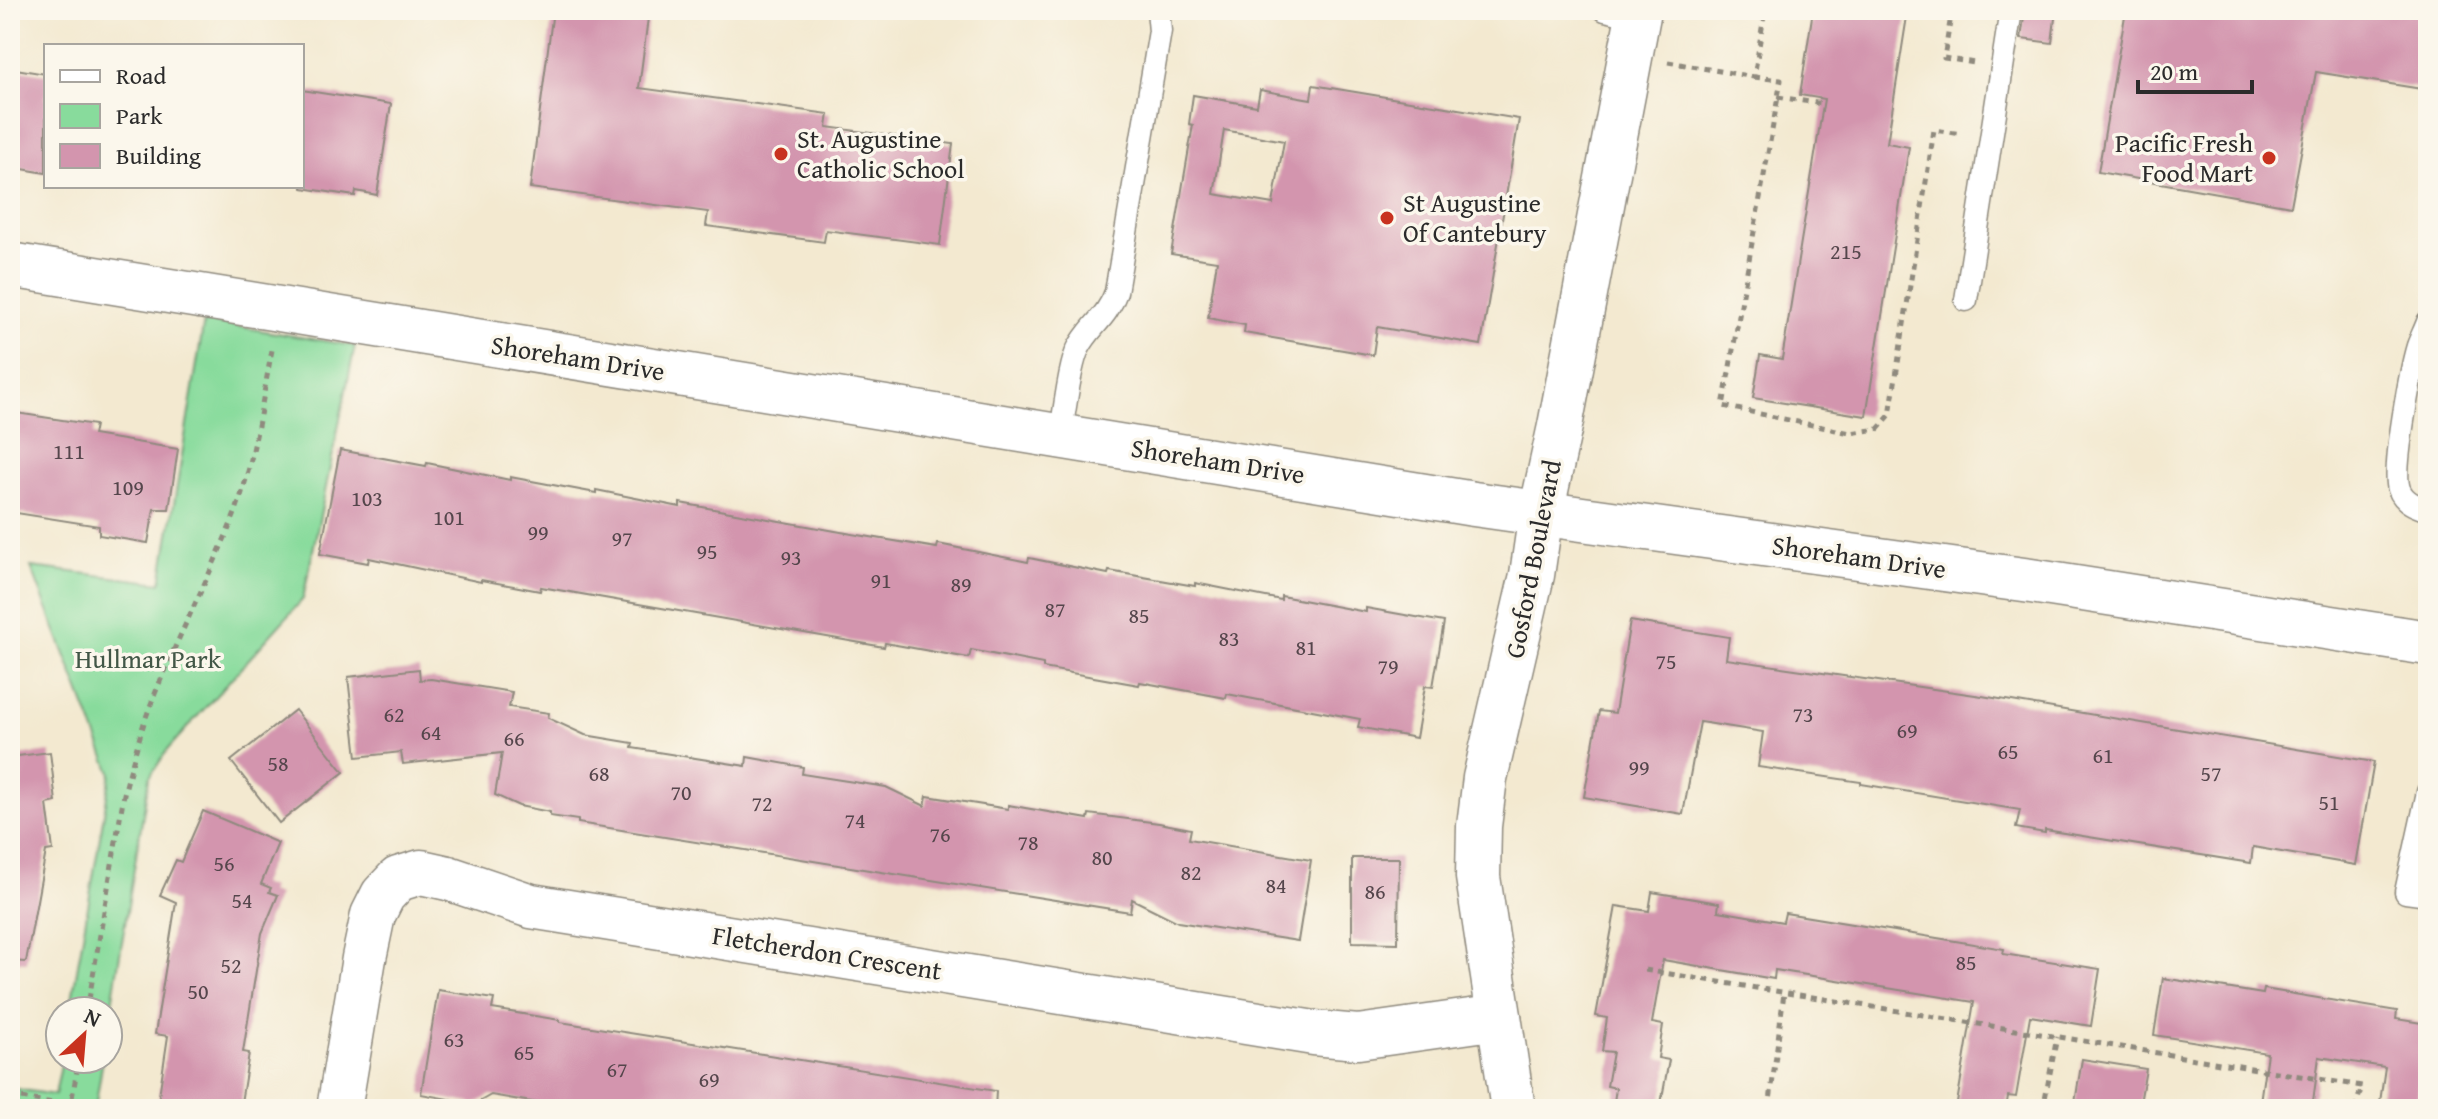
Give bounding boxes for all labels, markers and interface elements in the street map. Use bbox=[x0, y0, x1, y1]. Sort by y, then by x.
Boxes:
legend bbox=[44, 44, 304, 188]
scale bar bbox=[2138, 44, 2252, 94]
text: 20 m bbox=[2150, 54, 2198, 89]
text: Road bbox=[116, 58, 166, 93]
text: Park bbox=[116, 98, 163, 133]
place label: St. Augustine Catholic School bbox=[797, 119, 965, 188]
place label: Pacific Fresh Food Mart bbox=[2115, 123, 2253, 192]
text: Building bbox=[116, 138, 201, 173]
marker: St. Augustine Catholic School bbox=[772, 145, 790, 163]
marker: Pacific Fresh Food Mart bbox=[2260, 149, 2278, 167]
place label: St Augustine Of Cantebury bbox=[1403, 183, 1546, 252]
marker: St Augustine Of Cantebury bbox=[1378, 209, 1396, 227]
house number: 215 bbox=[1830, 235, 1862, 267]
street label: Shoreham Drive bbox=[488, 325, 668, 390]
street label: Shoreham Drive bbox=[1128, 428, 1308, 493]
house number: 111 bbox=[53, 435, 85, 467]
street label: Gosford Boulevard bbox=[1494, 456, 1571, 661]
house number: 109 bbox=[112, 471, 144, 503]
house number: 103 bbox=[351, 482, 383, 514]
house number: 101 bbox=[433, 501, 465, 533]
house number: 99 bbox=[527, 516, 549, 548]
house number: 97 bbox=[611, 522, 633, 554]
street label: Shoreham Drive bbox=[1770, 525, 1949, 588]
house number: 95 bbox=[696, 535, 718, 567]
house number: 93 bbox=[780, 541, 802, 573]
house number: 91 bbox=[870, 564, 892, 596]
house number: 89 bbox=[950, 568, 972, 600]
house number: 87 bbox=[1044, 593, 1066, 625]
house number: 85 bbox=[1128, 599, 1150, 631]
house number: 83 bbox=[1218, 622, 1240, 654]
house number: 81 bbox=[1295, 631, 1317, 663]
park label: Hullmar Park bbox=[75, 639, 222, 678]
house number: 75 bbox=[1655, 645, 1677, 677]
house number: 79 bbox=[1377, 650, 1399, 682]
house number: 62 bbox=[383, 698, 405, 730]
house number: 73 bbox=[1792, 698, 1814, 730]
house number: 69 bbox=[1896, 714, 1918, 746]
house number: 64 bbox=[420, 716, 442, 748]
house number: 66 bbox=[503, 722, 525, 754]
house number: 65 bbox=[1997, 735, 2019, 767]
house number: 61 bbox=[2092, 739, 2114, 771]
house number: 58 bbox=[267, 747, 289, 779]
house number: 99 bbox=[1628, 751, 1650, 783]
house number: 68 bbox=[588, 757, 610, 789]
house number: 57 bbox=[2200, 757, 2222, 789]
house number: 70 bbox=[670, 776, 692, 808]
house number: 51 bbox=[2318, 786, 2340, 818]
house number: 72 bbox=[751, 787, 773, 819]
house number: 74 bbox=[844, 804, 866, 836]
house number: 76 bbox=[929, 818, 951, 850]
house number: 78 bbox=[1017, 826, 1039, 858]
house number: 80 bbox=[1091, 841, 1113, 873]
house number: 56 bbox=[213, 847, 235, 879]
house number: 82 bbox=[1180, 856, 1202, 888]
house number: 84 bbox=[1265, 869, 1287, 901]
house number: 86 bbox=[1364, 875, 1386, 907]
house number: 54 bbox=[231, 884, 253, 916]
street label: Fletcherdon Crescent bbox=[710, 915, 945, 990]
house number: 85 bbox=[1955, 946, 1977, 978]
house number: 52 bbox=[220, 949, 242, 981]
house number: 50 bbox=[187, 975, 209, 1007]
north arrow bbox=[44, 995, 124, 1075]
text: N bbox=[79, 999, 107, 1035]
house number: 63 bbox=[443, 1023, 465, 1055]
house number: 65 bbox=[513, 1036, 535, 1068]
house number: 67 bbox=[606, 1053, 628, 1085]
house number: 69 bbox=[698, 1063, 720, 1095]

